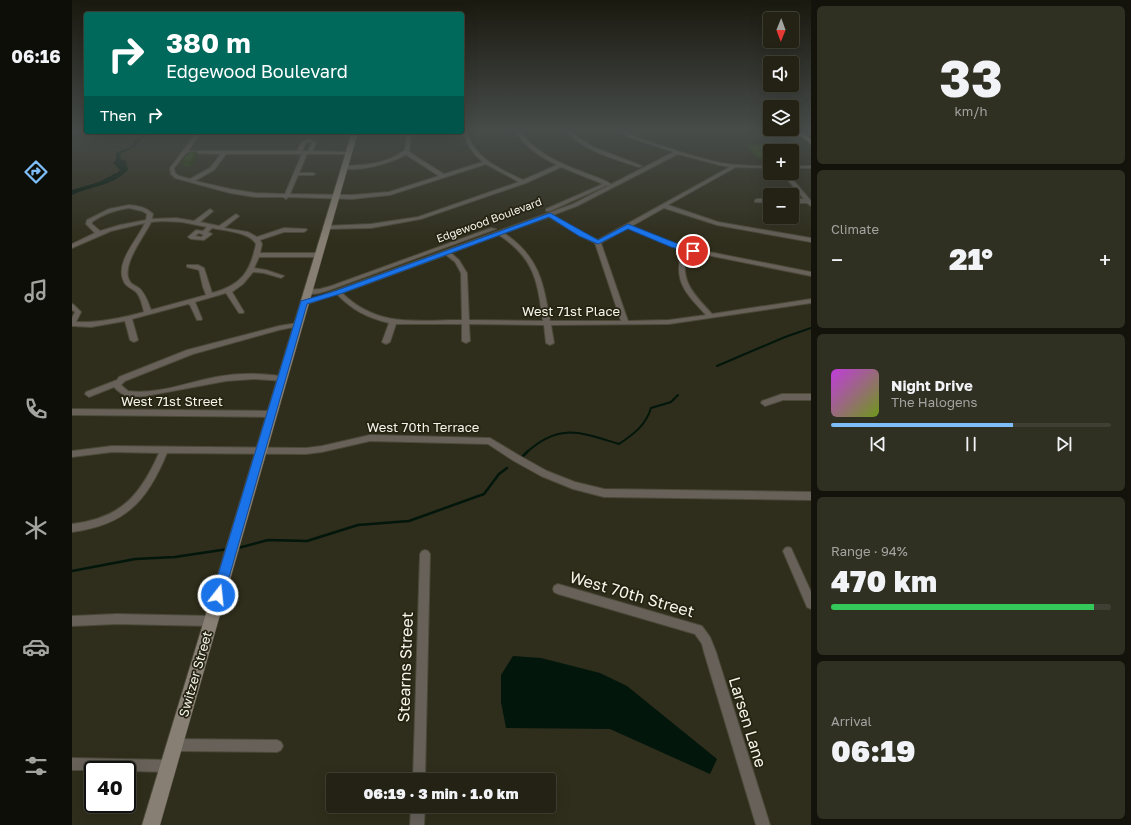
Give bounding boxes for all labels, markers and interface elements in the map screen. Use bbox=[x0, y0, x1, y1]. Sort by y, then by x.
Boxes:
north arrow bbox=[763, 12, 799, 48]
map controls bbox=[763, 12, 799, 224]
text: 380 m bbox=[166, 26, 251, 59]
icon: right bbox=[100, 28, 152, 80]
text: 06:16 bbox=[11, 45, 61, 67]
text: 33 bbox=[939, 46, 1003, 108]
button: sound bbox=[763, 56, 799, 92]
text: Edgewood Boulevard bbox=[166, 60, 348, 82]
button: layers bbox=[763, 100, 799, 136]
text: km/h bbox=[954, 103, 988, 119]
icon: right bbox=[144, 104, 166, 126]
text: Then bbox=[100, 106, 136, 124]
button: + bbox=[763, 144, 799, 180]
icon: directions bbox=[22, 158, 50, 186]
button: − bbox=[763, 188, 799, 224]
street label: Edgewood Boulevard bbox=[434, 194, 543, 245]
text: Climate bbox=[831, 221, 879, 237]
pin bbox=[676, 234, 710, 268]
icon: arrive bbox=[682, 240, 704, 262]
text: 21° bbox=[949, 241, 993, 277]
text: − bbox=[831, 246, 843, 273]
text: + bbox=[1099, 246, 1111, 273]
icon: music bbox=[22, 277, 50, 305]
street label: West 71st Place bbox=[522, 303, 620, 319]
text: Night Drive bbox=[891, 376, 973, 394]
street label: West 71st Street bbox=[121, 393, 223, 409]
text: The Halogens bbox=[891, 394, 977, 410]
icon: phone bbox=[22, 395, 50, 423]
street label: West 70th Terrace bbox=[367, 419, 479, 435]
icon: previous bbox=[867, 433, 889, 455]
icon: pause bbox=[960, 433, 982, 455]
icon: next bbox=[1053, 433, 1075, 455]
icon: climate bbox=[22, 514, 50, 542]
text: Range · 94% bbox=[831, 543, 908, 559]
text: 470 km bbox=[831, 563, 937, 599]
street label: West 70th Street bbox=[567, 567, 697, 621]
position arrow bbox=[197, 574, 239, 616]
street label: Stearns Street bbox=[393, 611, 417, 723]
street label: Switzer Street bbox=[175, 629, 215, 719]
icon: car bbox=[22, 633, 50, 661]
street label: Larsen Lane bbox=[725, 674, 771, 770]
text: Arrival bbox=[831, 713, 872, 729]
text: 06:19 bbox=[831, 733, 916, 769]
icon: filters bbox=[22, 752, 50, 780]
speed limit sign: 40 bbox=[84, 761, 136, 813]
text: 06:19 · 3 min · 1.0 km bbox=[363, 784, 519, 802]

